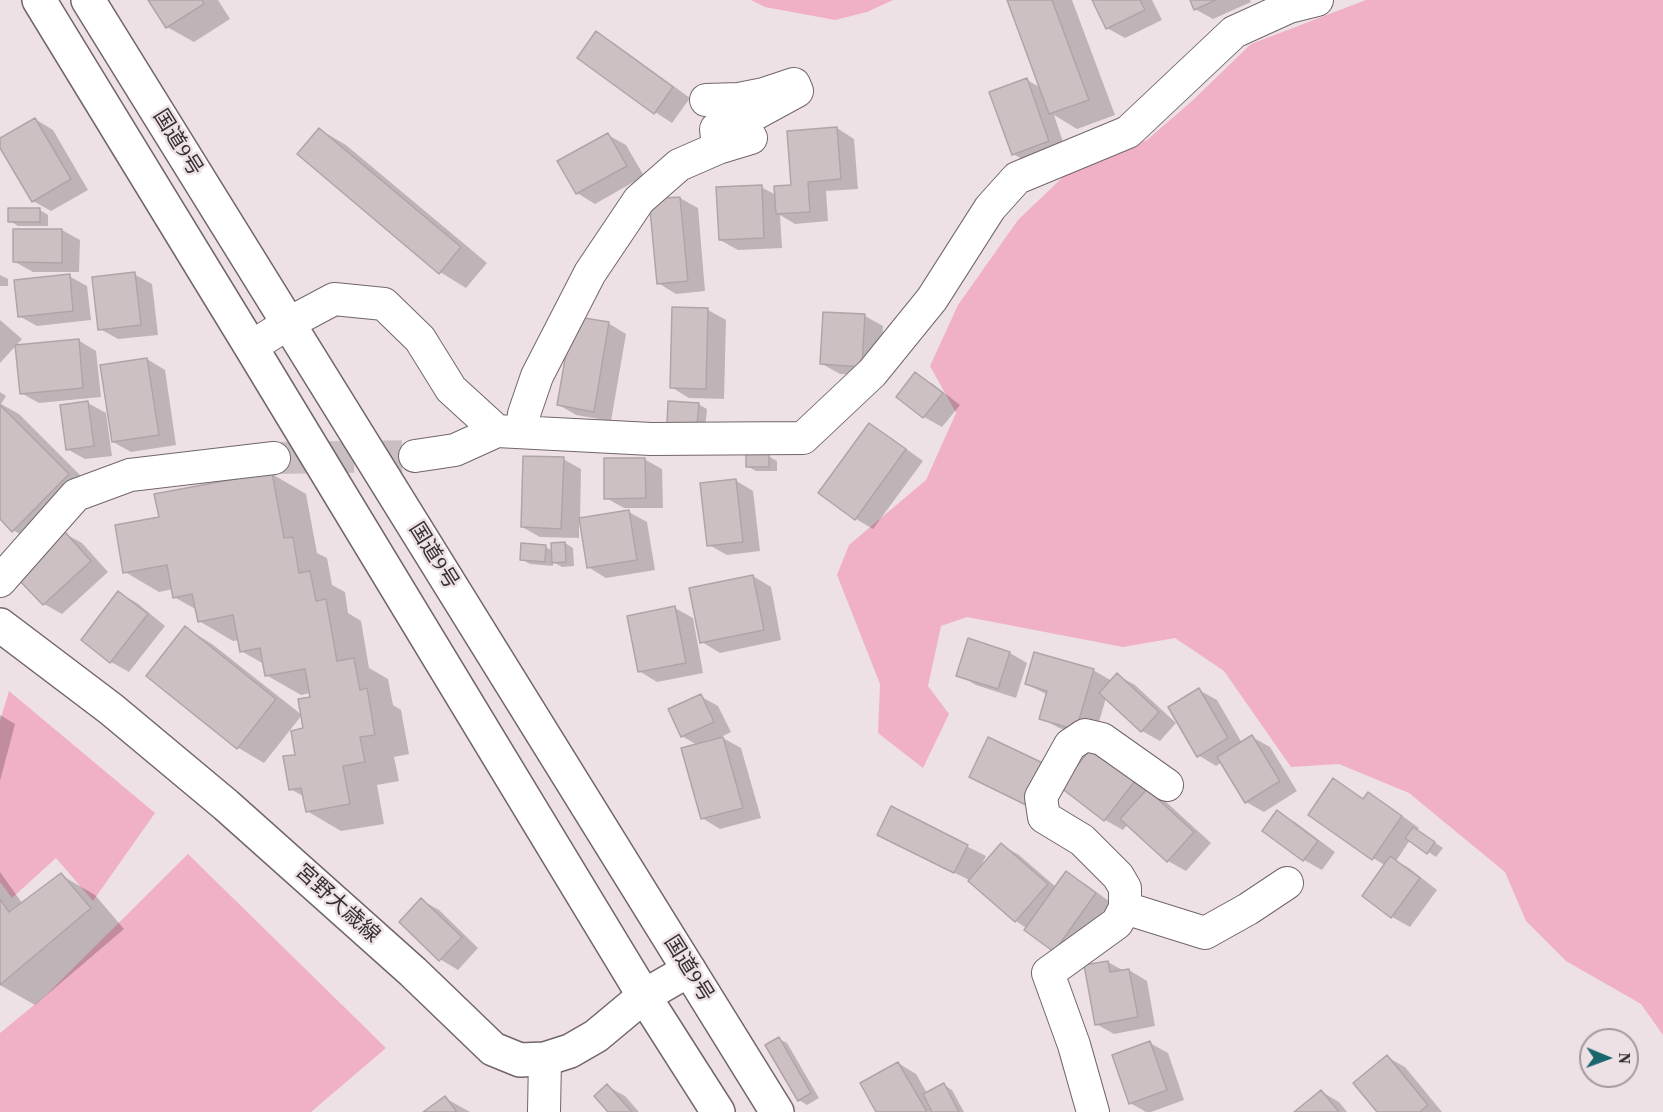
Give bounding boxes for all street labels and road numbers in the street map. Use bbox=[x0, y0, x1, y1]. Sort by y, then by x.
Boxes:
street label: 国道9号 bbox=[147, 105, 207, 181]
street label: 国道9号 bbox=[403, 518, 463, 594]
street label: 宮野大歳線 bbox=[290, 860, 384, 948]
street label: 国道9号 bbox=[658, 931, 718, 1007]

